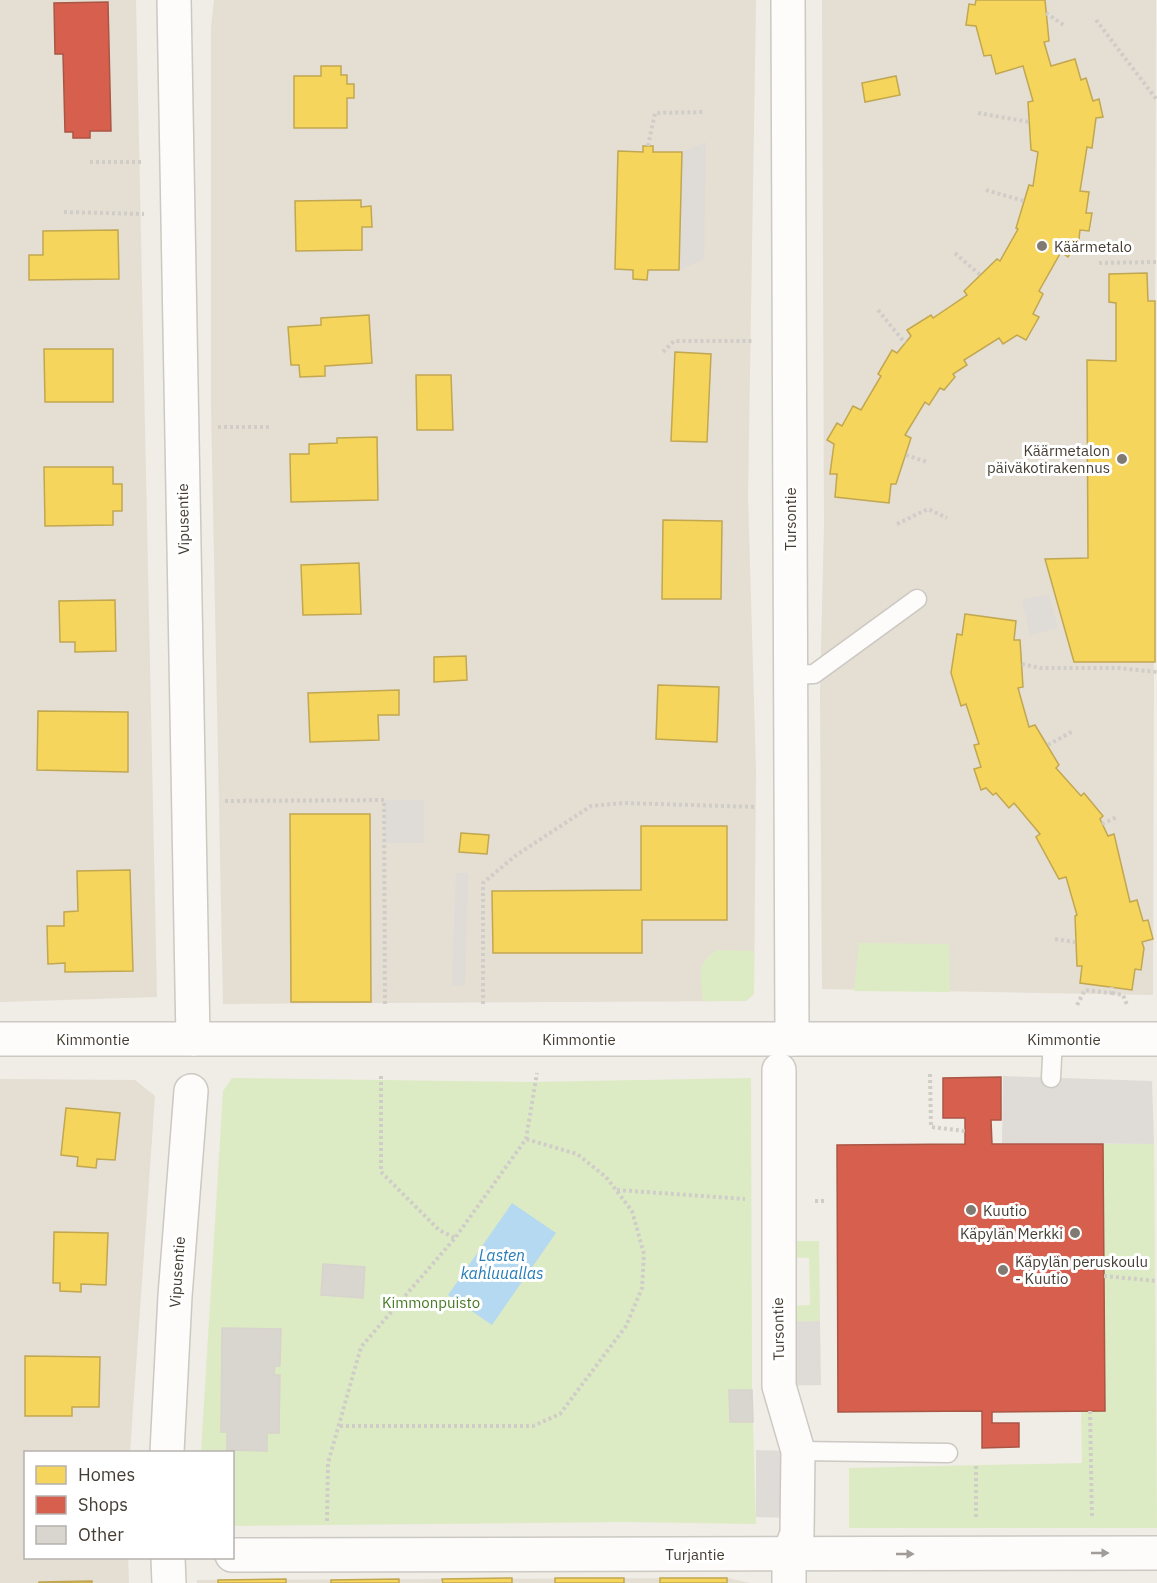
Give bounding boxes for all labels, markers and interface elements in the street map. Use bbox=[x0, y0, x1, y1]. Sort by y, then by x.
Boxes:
place label: Käärmetalo bbox=[1054, 237, 1132, 256]
marker: Käärmetalo bbox=[1035, 239, 1049, 253]
place label: Käärmetalon päiväkotirakennus bbox=[987, 441, 1110, 477]
marker: Käärmetalon päiväkotirakennus bbox=[1115, 452, 1129, 466]
street label: Vipusentie bbox=[173, 483, 193, 555]
street label: Tursontie bbox=[781, 487, 800, 551]
street label: Kimmontie bbox=[56, 1030, 130, 1049]
street label: Kimmontie bbox=[542, 1030, 616, 1049]
street label: Kimmontie bbox=[1027, 1030, 1101, 1049]
place label: Kuutio bbox=[983, 1201, 1027, 1220]
marker: Kuutio bbox=[964, 1203, 978, 1217]
place label: Käpylän Merkki bbox=[960, 1224, 1063, 1243]
marker: Käpylän Merkki bbox=[1068, 1226, 1082, 1240]
street label: Vipusentie bbox=[165, 1236, 189, 1308]
water label: Lasten kahluuallas bbox=[460, 1245, 544, 1283]
place label: Käpylän peruskoulu - Kuutio bbox=[1015, 1252, 1148, 1288]
marker: Käpylän peruskoulu - Kuutio bbox=[996, 1263, 1010, 1277]
park label: Kimmonpuisto bbox=[382, 1293, 480, 1312]
street label: Tursontie bbox=[768, 1297, 788, 1361]
legend bbox=[24, 1451, 234, 1559]
text: Homes bbox=[78, 1463, 135, 1486]
text: Shops bbox=[78, 1493, 128, 1516]
text: Other bbox=[78, 1523, 124, 1546]
street label: Turjantie bbox=[665, 1545, 725, 1564]
one-way arrow bbox=[1090, 1548, 1109, 1558]
one-way arrow bbox=[895, 1549, 914, 1559]

